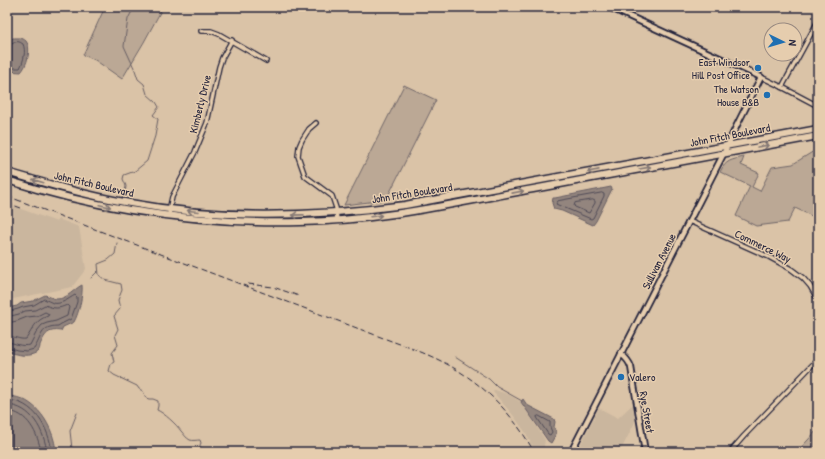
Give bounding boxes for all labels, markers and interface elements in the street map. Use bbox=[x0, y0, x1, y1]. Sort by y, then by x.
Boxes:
north arrow bbox=[763, 22, 803, 62]
text: N bbox=[786, 39, 800, 47]
place label: East Windsor Hill Post Office bbox=[692, 55, 751, 82]
marker: East Windsor Hill Post Office bbox=[753, 63, 763, 73]
street label: Kimberly Drive bbox=[186, 73, 214, 135]
place label: The Watson House B&B bbox=[714, 82, 759, 109]
marker: The Watson House B&B bbox=[762, 90, 772, 100]
street label: John Fitch Boulevard bbox=[689, 120, 772, 150]
one-way arrow bbox=[756, 142, 769, 150]
one-way arrow bbox=[638, 164, 651, 172]
one-way arrow bbox=[587, 167, 600, 175]
street label: John Fitch Boulevard bbox=[53, 168, 136, 200]
one-way arrow bbox=[32, 177, 45, 184]
street label: John Fitch Boulevard bbox=[371, 180, 454, 206]
one-way arrow bbox=[511, 188, 524, 196]
one-way arrow bbox=[98, 202, 111, 210]
one-way arrow bbox=[187, 208, 200, 215]
one-way arrow bbox=[292, 211, 305, 219]
one-way arrow bbox=[369, 212, 382, 220]
street label: Commerce Way bbox=[733, 226, 794, 266]
street label: Sullivan Avenue bbox=[639, 230, 679, 291]
place label: Valero bbox=[629, 370, 656, 384]
marker: Valero bbox=[616, 372, 626, 382]
street label: Rye Street bbox=[636, 390, 658, 434]

